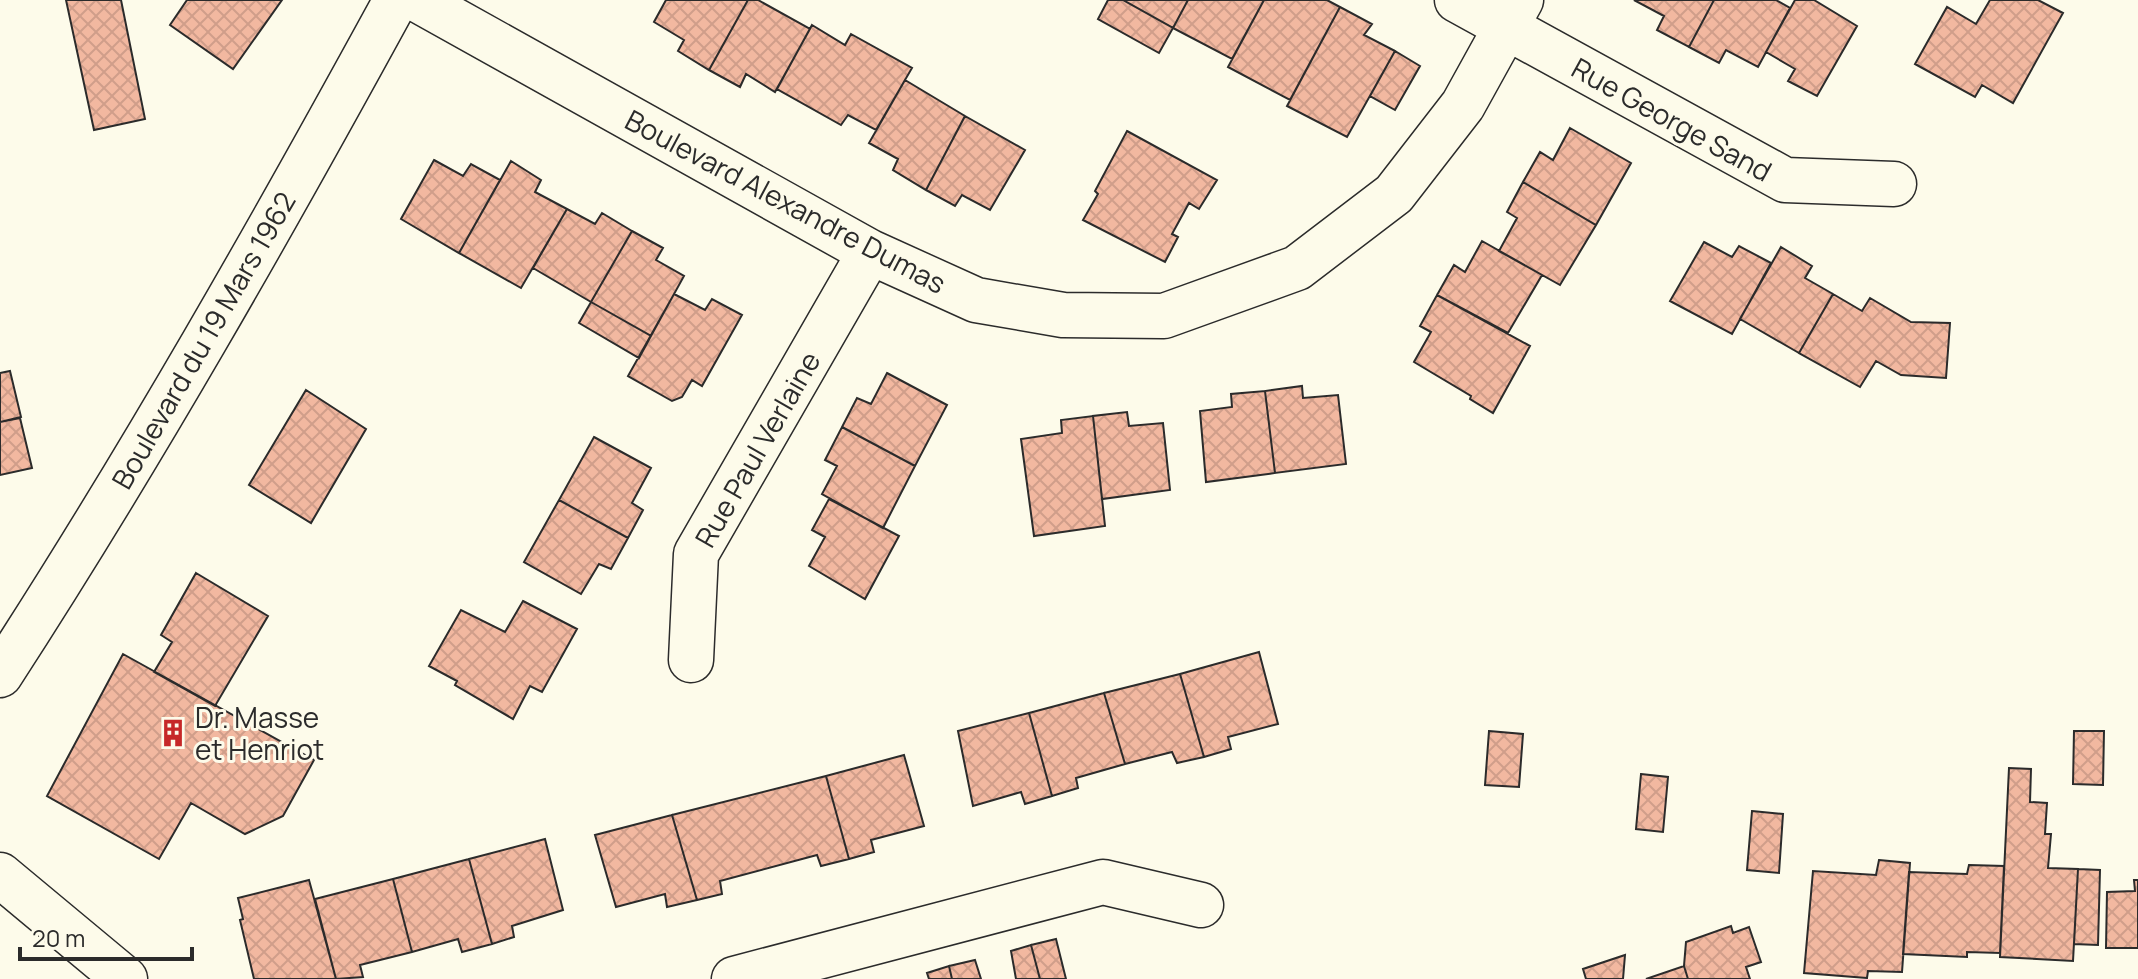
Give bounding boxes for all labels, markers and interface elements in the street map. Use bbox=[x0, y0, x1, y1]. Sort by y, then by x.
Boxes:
street label: Rue George Sand bbox=[1565, 48, 1779, 190]
street label: Boulevard Alexandre Dumas bbox=[619, 100, 953, 302]
street label: Boulevard du 19 Mars 1962 bbox=[102, 185, 304, 495]
street label: Rue Paul Verlaine bbox=[686, 344, 828, 554]
place label: Dr. Masse et Henriot bbox=[195, 698, 324, 768]
building icon: Dr. Masse et Henriot bbox=[158, 718, 188, 748]
scale bar bbox=[20, 911, 192, 961]
text: 20 m bbox=[32, 921, 85, 954]

